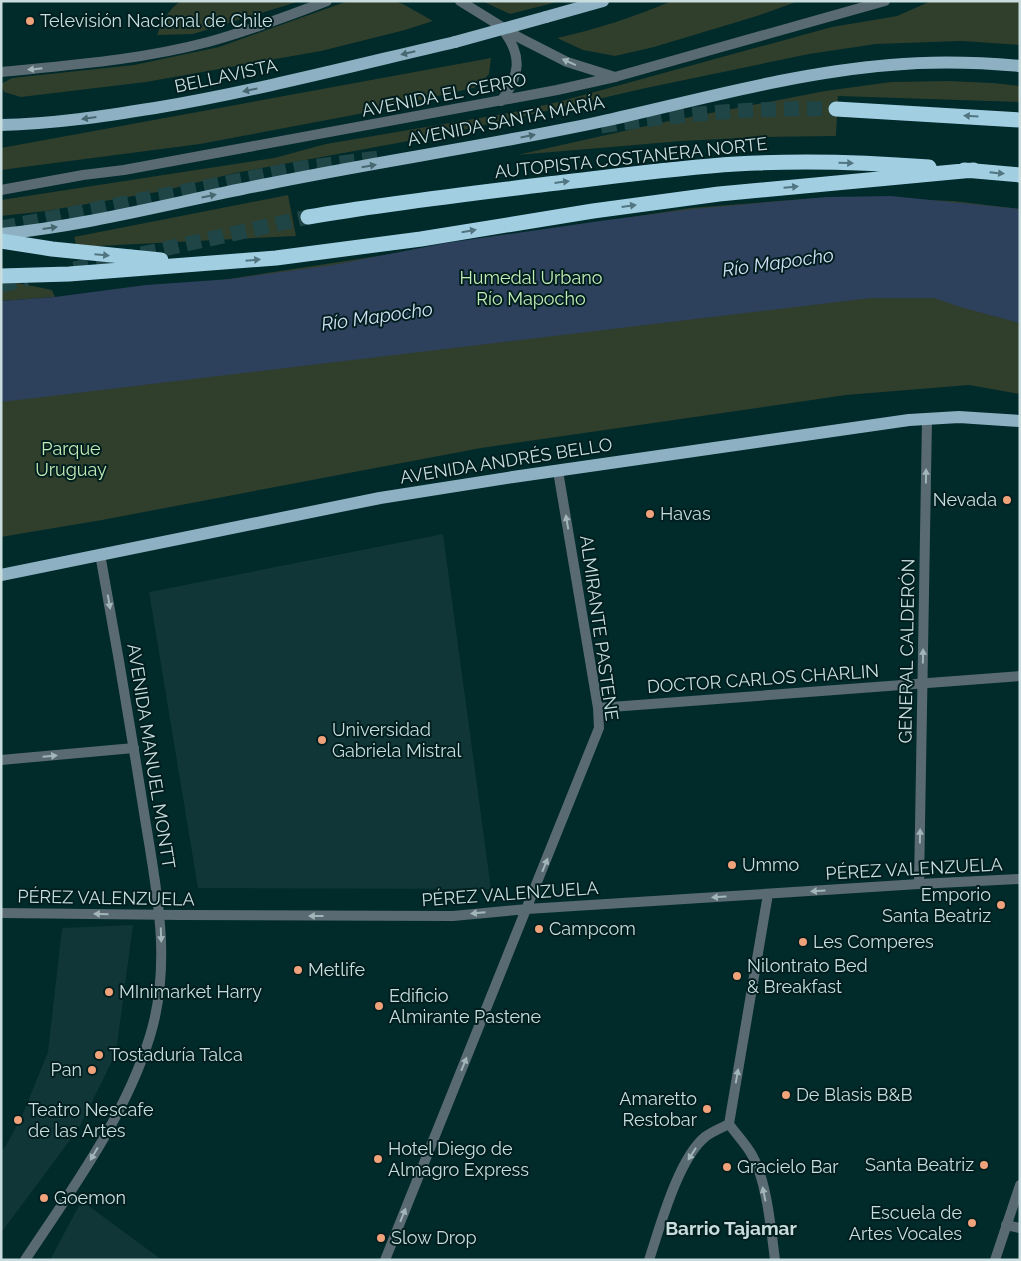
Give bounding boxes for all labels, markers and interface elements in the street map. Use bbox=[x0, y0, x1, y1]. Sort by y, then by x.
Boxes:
place label: Televisión Nacional de Chile bbox=[40, 10, 273, 31]
marker: Televisión Nacional de Chile bbox=[24, 15, 36, 27]
one-way arrow bbox=[400, 49, 415, 57]
street label: BELLAVISTA bbox=[173, 54, 279, 97]
one-way arrow bbox=[562, 57, 576, 65]
one-way arrow bbox=[27, 65, 43, 73]
street label: AVENIDA EL CERRO bbox=[360, 68, 528, 121]
one-way arrow bbox=[242, 86, 257, 94]
street label: AVENIDA SANTA MARÍA bbox=[405, 90, 606, 150]
one-way arrow bbox=[963, 112, 979, 120]
one-way arrow bbox=[81, 114, 97, 122]
one-way arrow bbox=[521, 131, 537, 139]
street label: AUTOPISTA COSTANERA NORTE bbox=[494, 133, 768, 182]
one-way arrow bbox=[838, 160, 854, 168]
one-way arrow bbox=[361, 161, 377, 169]
one-way arrow bbox=[989, 169, 1005, 177]
one-way arrow bbox=[554, 178, 570, 186]
one-way arrow bbox=[783, 183, 799, 191]
one-way arrow bbox=[201, 192, 217, 200]
one-way arrow bbox=[622, 202, 638, 210]
one-way arrow bbox=[42, 224, 58, 232]
one-way arrow bbox=[461, 227, 477, 235]
water label: Río Mapocho bbox=[721, 243, 835, 281]
one-way arrow bbox=[94, 251, 110, 259]
one-way arrow bbox=[246, 256, 262, 264]
park label: Humedal Urbano Río Mapocho bbox=[460, 267, 603, 309]
water label: Río Mapocho bbox=[320, 297, 434, 335]
street label: AVENIDA ANDRÉS BELLO bbox=[398, 432, 614, 488]
park label: Parque Uruguay bbox=[35, 438, 107, 480]
one-way arrow bbox=[922, 467, 930, 483]
place label: Nevada bbox=[933, 489, 997, 510]
marker: Nevada bbox=[1001, 494, 1013, 506]
place label: Havas bbox=[660, 503, 711, 524]
marker: Havas bbox=[644, 508, 656, 520]
one-way arrow bbox=[562, 514, 570, 530]
street label: ALMIRANTE PASTENE bbox=[576, 534, 623, 722]
street label: GENERAL CALDERÓN bbox=[893, 558, 919, 744]
one-way arrow bbox=[105, 594, 113, 610]
street label: AVENIDA MANUEL MONTT bbox=[123, 642, 180, 870]
one-way arrow bbox=[919, 647, 927, 663]
street label: DOCTOR CARLOS CHARLIN bbox=[646, 660, 880, 697]
place label: Universidad Gabriela Mistral bbox=[332, 719, 461, 761]
marker: Universidad Gabriela Mistral bbox=[316, 734, 328, 746]
one-way arrow bbox=[42, 752, 58, 760]
one-way arrow bbox=[917, 827, 925, 843]
street label: PÉREZ VALENZUELA bbox=[825, 852, 1003, 884]
place label: Ummo bbox=[742, 854, 800, 875]
one-way arrow bbox=[541, 857, 549, 872]
marker: Ummo bbox=[726, 859, 738, 871]
street label: PÉREZ VALENZUELA bbox=[421, 876, 599, 910]
street label: PÉREZ VALENZUELA bbox=[17, 884, 195, 910]
place label: Emporio Santa Beatriz bbox=[882, 884, 991, 926]
one-way arrow bbox=[810, 887, 826, 895]
one-way arrow bbox=[711, 894, 727, 902]
marker: Emporio Santa Beatriz bbox=[995, 899, 1007, 911]
one-way arrow bbox=[92, 910, 108, 918]
one-way arrow bbox=[470, 910, 486, 918]
one-way arrow bbox=[307, 912, 323, 920]
place label: Campcom bbox=[549, 918, 636, 939]
marker: Campcom bbox=[533, 923, 545, 935]
one-way arrow bbox=[157, 928, 165, 944]
place label: Les Comperes bbox=[813, 931, 934, 952]
marker: Les Comperes bbox=[797, 936, 809, 948]
place label: Nilontrato Bed & Breakfast bbox=[747, 955, 868, 997]
place label: Metlife bbox=[308, 959, 366, 980]
marker: Metlife bbox=[292, 964, 304, 976]
marker: Nilontrato Bed & Breakfast bbox=[731, 970, 743, 982]
place label: MInimarket Harry bbox=[119, 981, 262, 1002]
place label: Edificio Almirante Pastene bbox=[389, 985, 542, 1027]
marker: MInimarket Harry bbox=[103, 986, 115, 998]
marker: Edificio Almirante Pastene bbox=[373, 1000, 385, 1012]
place label: Tostaduría Talca bbox=[109, 1044, 243, 1065]
marker: Tostaduría Talca bbox=[93, 1049, 105, 1061]
one-way arrow bbox=[460, 1056, 468, 1071]
place label: Pan bbox=[51, 1059, 82, 1080]
marker: Pan bbox=[86, 1064, 98, 1076]
one-way arrow bbox=[733, 1068, 741, 1084]
place label: De Blasis B&B bbox=[796, 1084, 913, 1105]
place label: Amaretto Restobar bbox=[619, 1088, 698, 1130]
marker: De Blasis B&B bbox=[780, 1089, 792, 1101]
place label: Teatro Nescafe de las Artes bbox=[28, 1099, 154, 1141]
marker: Amaretto Restobar bbox=[701, 1103, 713, 1115]
marker: Teatro Nescafe de las Artes bbox=[12, 1114, 24, 1126]
place label: Hotel Diego de Almagro Express bbox=[388, 1138, 529, 1180]
one-way arrow bbox=[89, 1147, 98, 1160]
one-way arrow bbox=[687, 1147, 696, 1161]
marker: Hotel Diego de Almagro Express bbox=[372, 1153, 384, 1165]
place label: Santa Beatriz bbox=[865, 1154, 974, 1175]
place label: Gracielo Bar bbox=[737, 1156, 839, 1177]
marker: Santa Beatriz bbox=[978, 1159, 990, 1171]
marker: Gracielo Bar bbox=[721, 1161, 733, 1173]
place label: Goemon bbox=[54, 1187, 126, 1208]
one-way arrow bbox=[760, 1187, 768, 1202]
marker: Goemon bbox=[38, 1192, 50, 1204]
place label: Escuela de Artes Vocales bbox=[849, 1202, 962, 1244]
one-way arrow bbox=[400, 1207, 407, 1222]
district label: Barrio Tajamar bbox=[665, 1217, 798, 1239]
marker: Escuela de Artes Vocales bbox=[966, 1217, 978, 1229]
place label: Slow Drop bbox=[391, 1227, 477, 1248]
marker: Slow Drop bbox=[375, 1232, 387, 1244]

